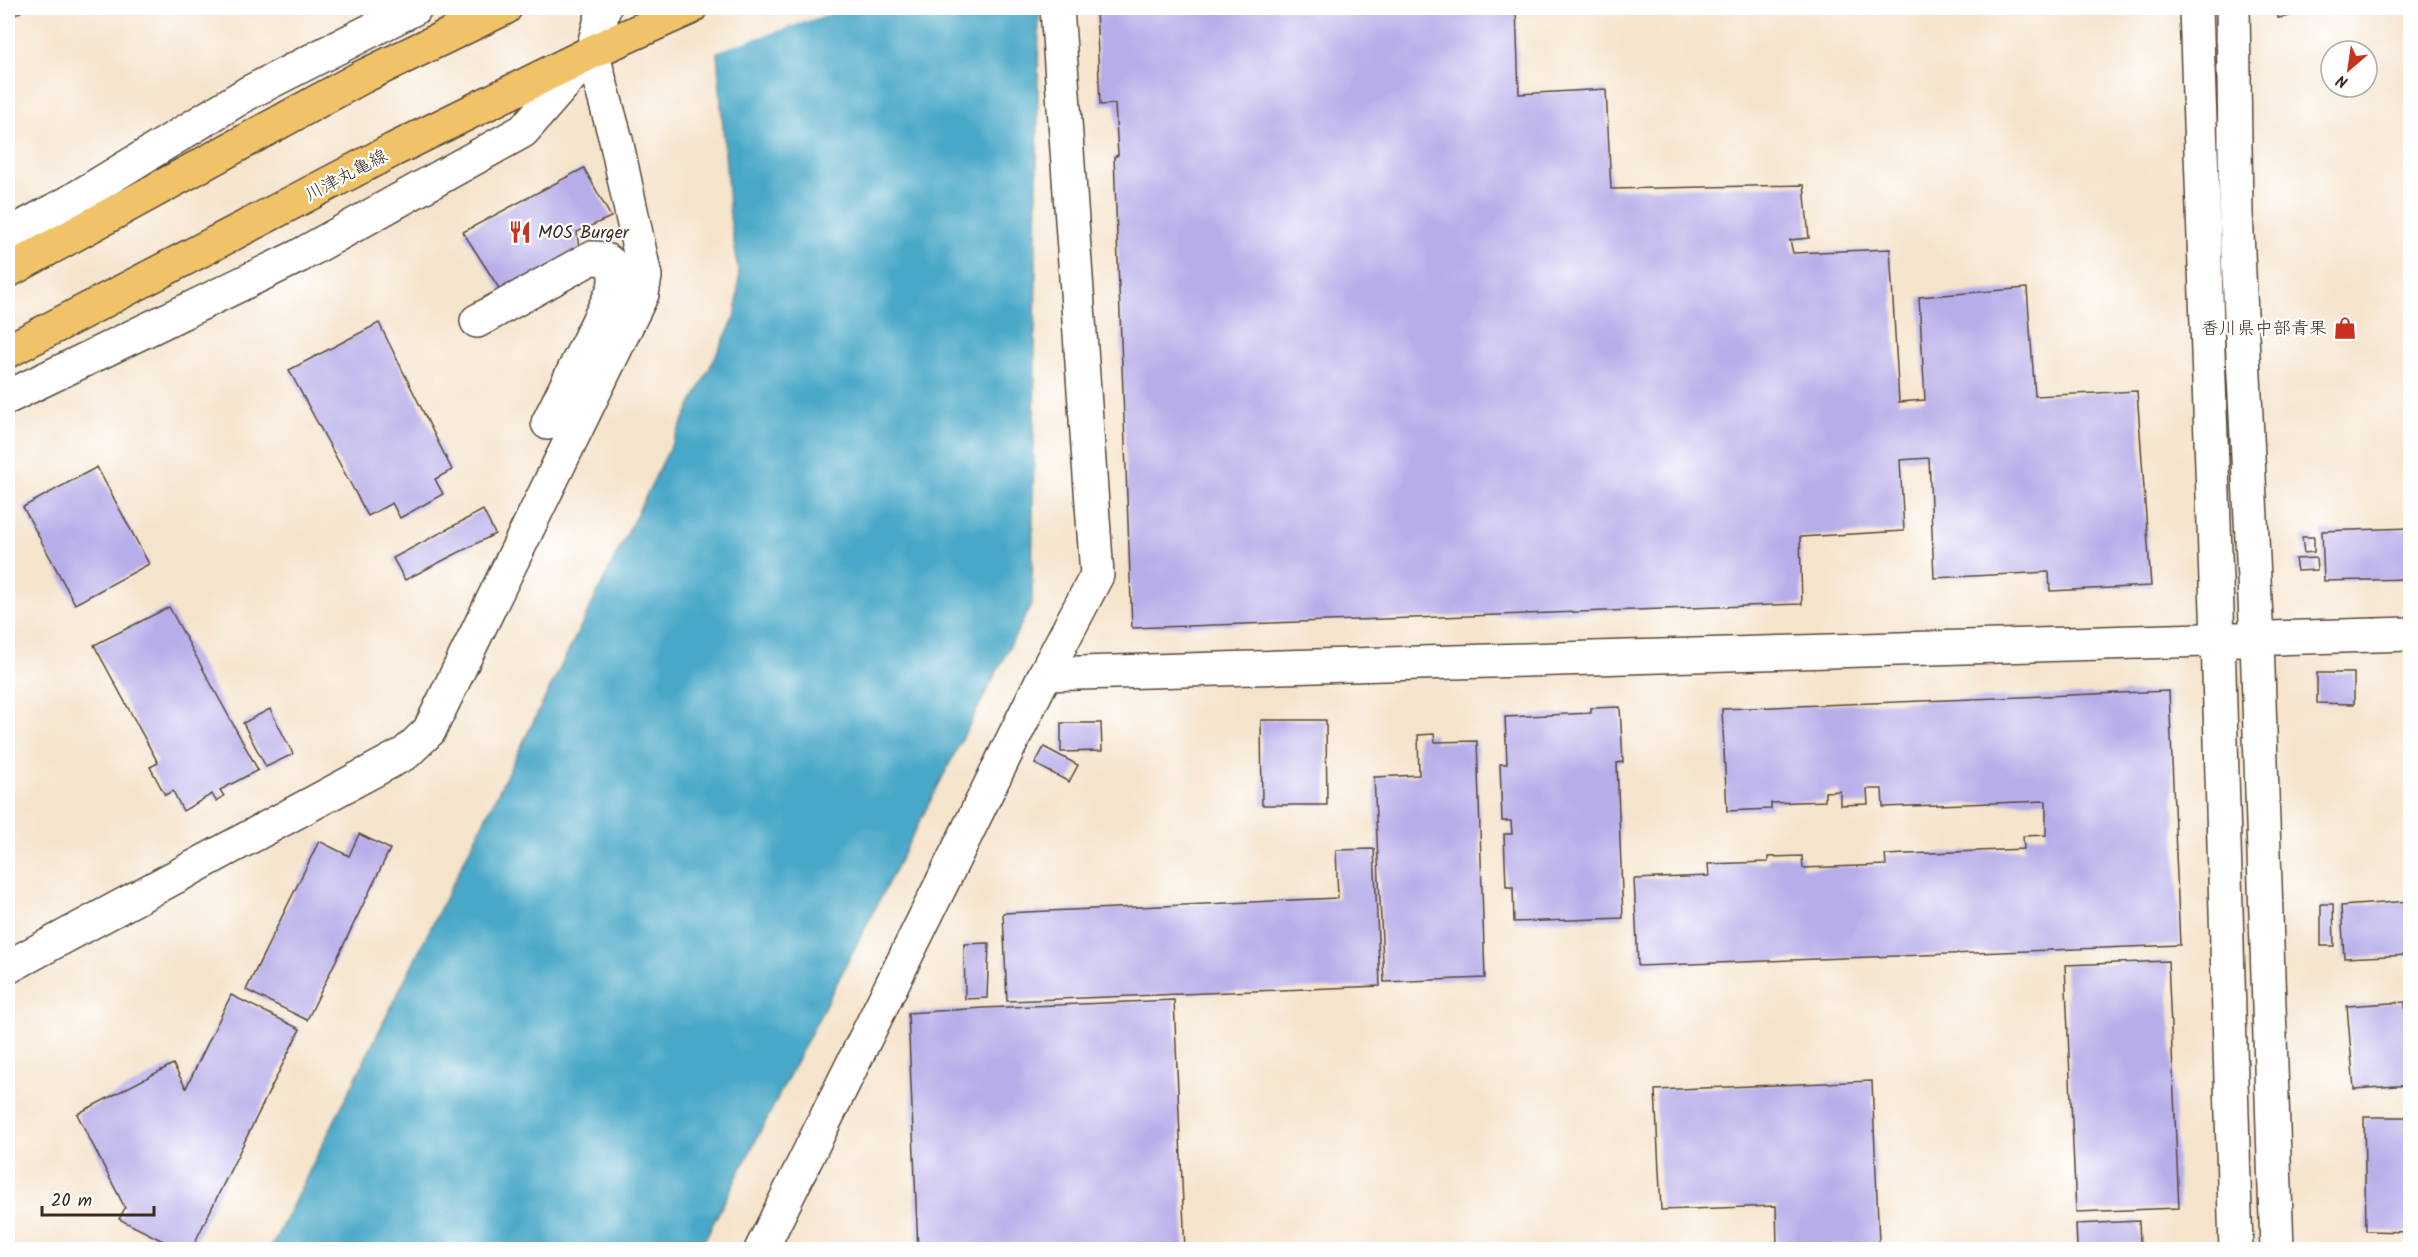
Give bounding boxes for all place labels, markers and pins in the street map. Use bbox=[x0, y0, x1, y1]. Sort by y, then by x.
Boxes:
restaurant icon: MOS Burger bbox=[507, 219, 533, 245]
place label: MOS Burger bbox=[538, 219, 630, 248]
place label: 香川県中部青果 bbox=[2201, 315, 2327, 344]
shop icon: 香川県中部青果 bbox=[2332, 315, 2358, 341]

